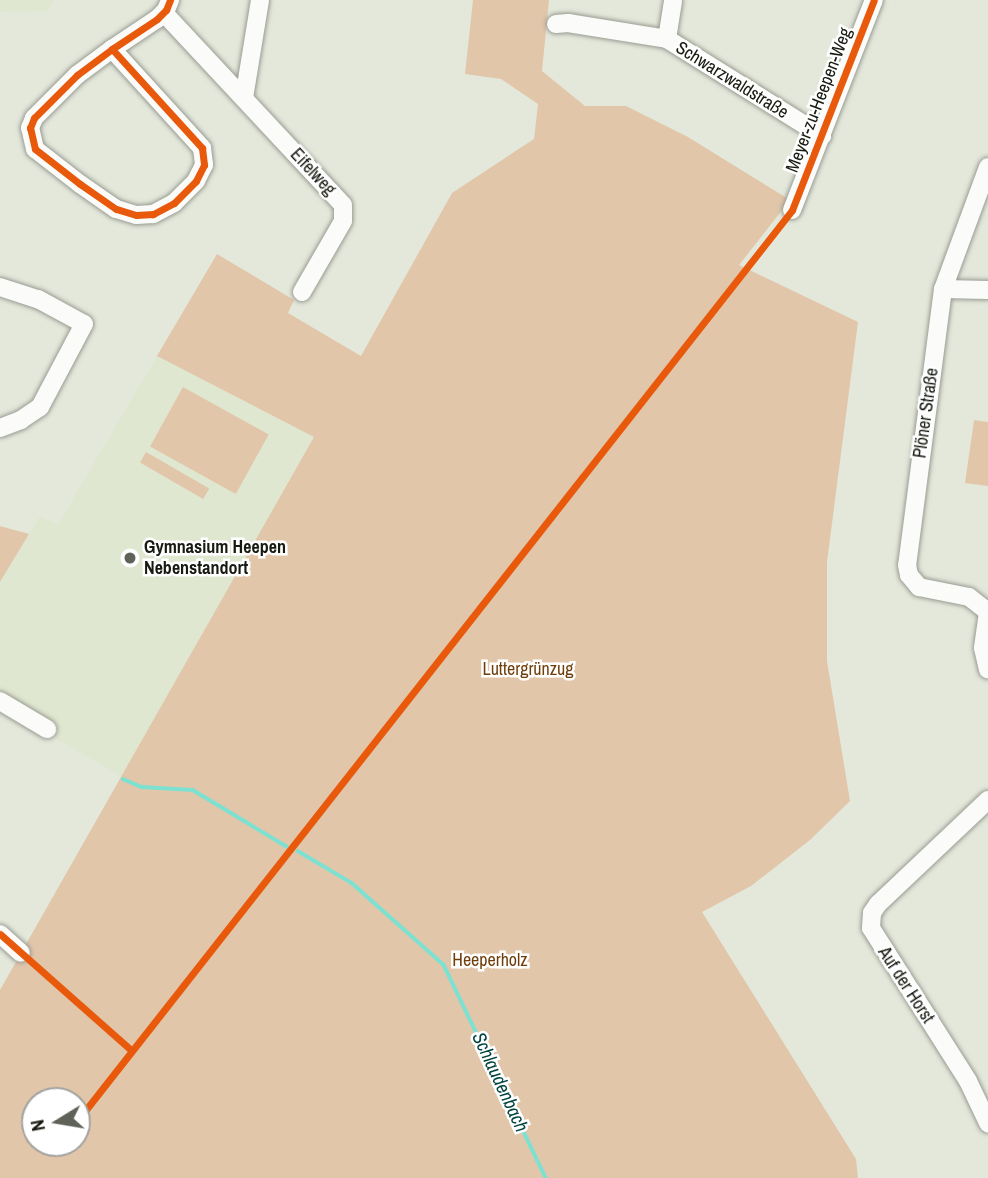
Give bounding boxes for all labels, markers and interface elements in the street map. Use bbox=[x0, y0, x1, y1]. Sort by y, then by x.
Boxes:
street label: Meyer-zu-Heepen-Weg bbox=[781, 25, 857, 175]
street label: Schwarzwaldstraße bbox=[672, 37, 792, 123]
street label: Eifelweg bbox=[286, 144, 340, 200]
street label: Plöner Straße bbox=[909, 366, 943, 460]
place label: Gymnasium Heepen Nebenstandort bbox=[144, 537, 286, 580]
marker: Gymnasium Heepen Nebenstandort bbox=[122, 550, 138, 566]
park label: Luttergrünzug bbox=[482, 658, 574, 680]
street label: Auf der Horst bbox=[873, 943, 939, 1027]
park label: Heeperholz bbox=[452, 949, 528, 971]
water label: Schlaudenbach bbox=[467, 1029, 533, 1135]
north arrow bbox=[21, 1087, 91, 1157]
text: N bbox=[24, 1118, 51, 1134]

